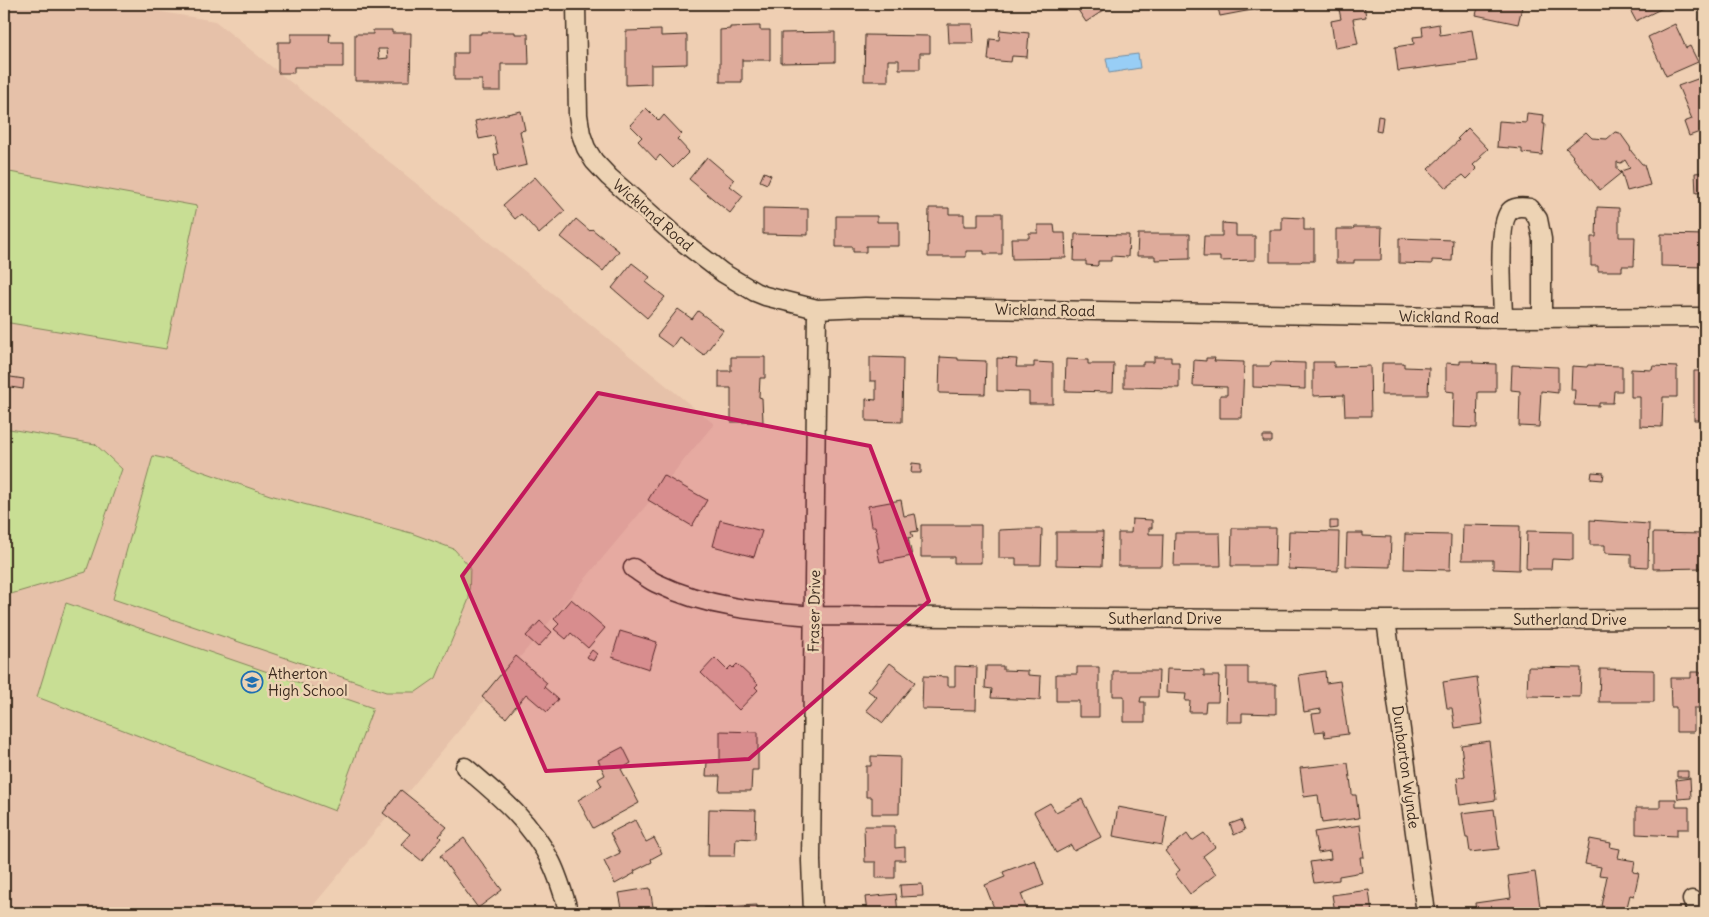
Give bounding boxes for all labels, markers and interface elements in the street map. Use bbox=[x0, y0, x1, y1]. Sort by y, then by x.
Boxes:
street label: Wickland Road bbox=[609, 175, 697, 255]
street label: Wickland Road bbox=[995, 300, 1096, 320]
street label: Wickland Road bbox=[1399, 307, 1500, 327]
street label: Fraser Drive bbox=[804, 570, 824, 652]
street label: Sutherland Drive bbox=[1108, 609, 1222, 628]
street label: Sutherland Drive bbox=[1513, 610, 1627, 629]
place label: Atherton High School bbox=[268, 664, 348, 700]
school or university icon: Atherton High School bbox=[240, 670, 264, 694]
street label: Dunbarton Wynde bbox=[1388, 704, 1424, 830]

